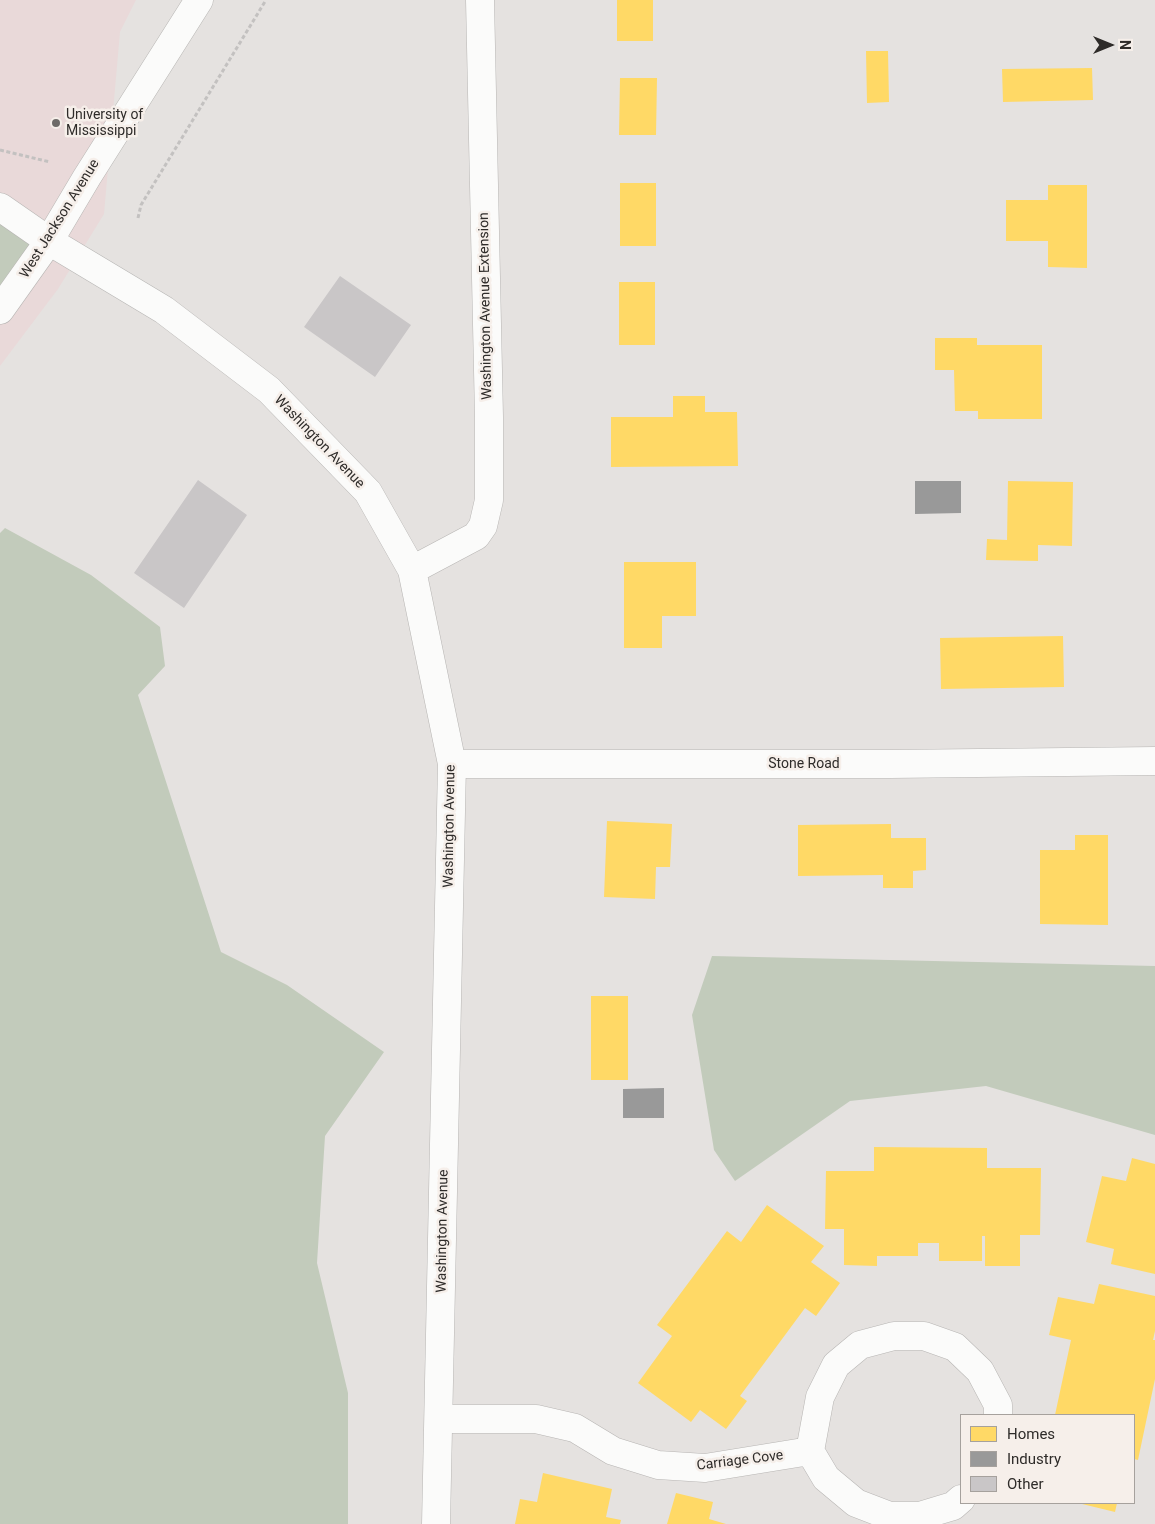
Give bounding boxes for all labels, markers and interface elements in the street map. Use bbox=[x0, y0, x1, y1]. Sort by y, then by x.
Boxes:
north arrow bbox=[1085, 20, 1135, 70]
text: N bbox=[1117, 40, 1133, 50]
place label: University of Mississippi bbox=[66, 107, 143, 140]
marker: University of Mississippi bbox=[50, 117, 62, 129]
street label: West Jackson Avenue bbox=[17, 157, 103, 281]
street label: Washington Avenue Extension bbox=[476, 212, 496, 400]
street label: Washington Avenue bbox=[270, 392, 368, 492]
street label: Stone Road bbox=[768, 756, 840, 772]
street label: Washington Avenue bbox=[441, 764, 459, 888]
street label: Washington Avenue bbox=[434, 1169, 452, 1293]
legend bbox=[960, 1414, 1135, 1504]
text: Homes bbox=[1007, 1425, 1055, 1443]
street label: Carriage Cove bbox=[696, 1447, 784, 1475]
text: Industry bbox=[1007, 1450, 1061, 1468]
text: Other bbox=[1007, 1475, 1044, 1493]

